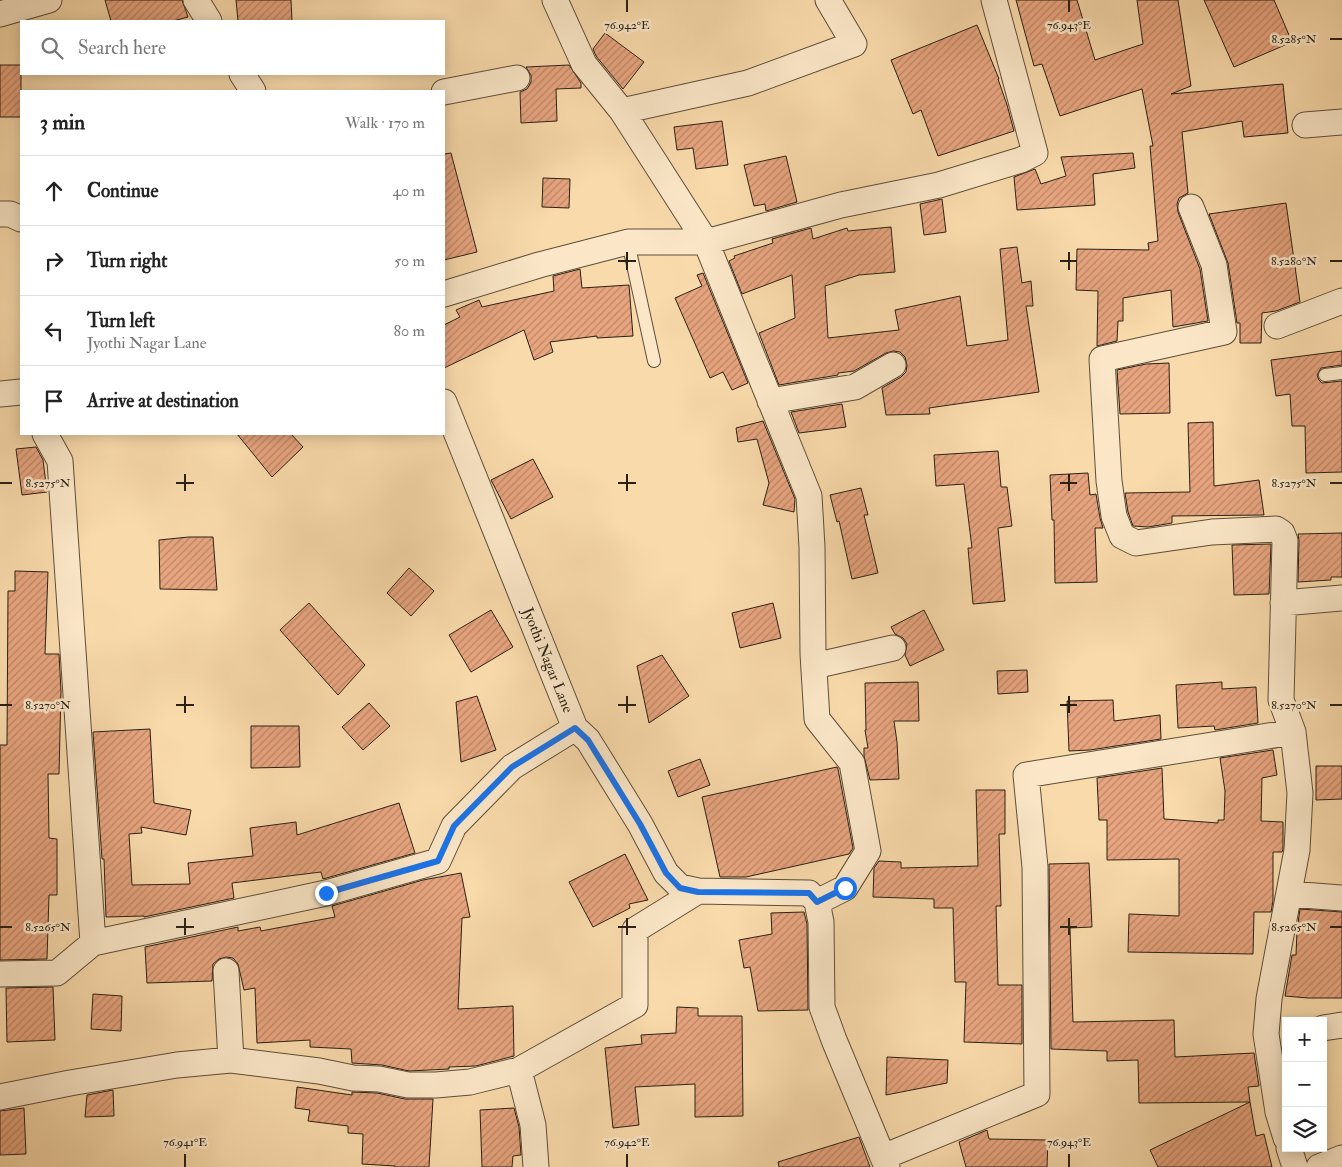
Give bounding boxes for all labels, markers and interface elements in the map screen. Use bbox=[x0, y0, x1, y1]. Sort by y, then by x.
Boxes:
text: 76.942°E bbox=[604, 18, 650, 33]
text: 76.943°E bbox=[1047, 18, 1091, 33]
search box bbox=[20, 20, 445, 75]
text: 8.5285°N bbox=[1272, 32, 1317, 47]
icon: search bbox=[38, 34, 66, 62]
text: Search here bbox=[78, 36, 166, 60]
text: 3 min bbox=[40, 109, 85, 136]
text: Walk · 170 m bbox=[345, 113, 425, 133]
icon: ahead bbox=[40, 177, 68, 205]
text: Continue bbox=[87, 179, 158, 203]
text: 40 m bbox=[392, 181, 425, 201]
icon: right bbox=[40, 247, 68, 275]
text: Turn right bbox=[87, 249, 167, 273]
text: 50 m bbox=[394, 251, 425, 271]
text: 8.5280°N bbox=[1271, 254, 1317, 269]
text: Turn left bbox=[87, 309, 155, 333]
icon: left bbox=[40, 317, 68, 345]
text: 80 m bbox=[394, 321, 425, 341]
text: Jyothi Nagar Lane bbox=[87, 333, 206, 353]
icon: arrive bbox=[40, 387, 68, 415]
text: Arrive at destination bbox=[87, 389, 239, 413]
text: 8.5275°N bbox=[26, 476, 71, 491]
text: 8.5275°N bbox=[1272, 476, 1317, 491]
street label: Jyothi Nagar Lane bbox=[516, 604, 577, 716]
text: 8.5270°N bbox=[25, 698, 71, 713]
text: 8.5270°N bbox=[1271, 698, 1317, 713]
route start bbox=[834, 877, 857, 900]
route end bbox=[315, 882, 338, 905]
text: 8.5265°N bbox=[25, 920, 71, 935]
text: 8.5265°N bbox=[1271, 920, 1317, 935]
map controls bbox=[1282, 1017, 1327, 1152]
button: + bbox=[1282, 1017, 1327, 1062]
button: − bbox=[1282, 1062, 1327, 1107]
button: layers bbox=[1282, 1107, 1327, 1152]
text: 76.941°E bbox=[163, 1135, 207, 1150]
text: 76.942°E bbox=[604, 1135, 650, 1150]
text: 76.943°E bbox=[1047, 1135, 1091, 1150]

